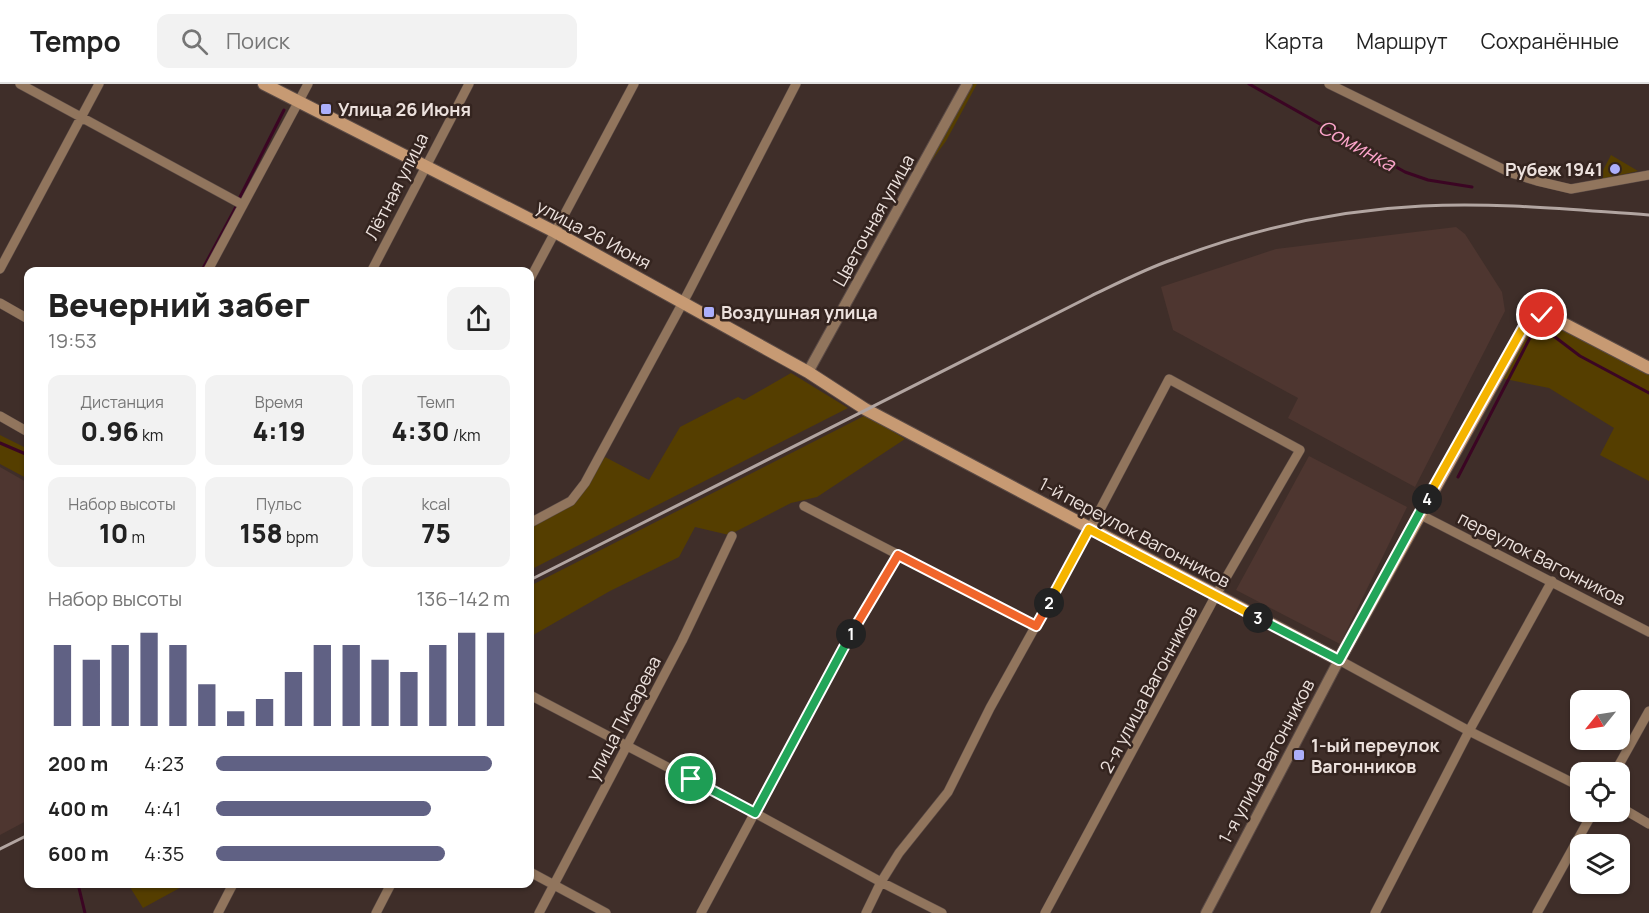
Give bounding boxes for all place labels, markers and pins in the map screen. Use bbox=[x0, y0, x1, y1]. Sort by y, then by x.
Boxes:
place label: Улица 26 Июня bbox=[338, 97, 471, 121]
marker: Улица 26 Июня bbox=[319, 102, 333, 116]
place label: Рубеж 1941 bbox=[1505, 157, 1603, 181]
marker: Рубеж 1941 bbox=[1608, 162, 1622, 176]
pin bbox=[1516, 289, 1567, 340]
place label: Воздушная улица bbox=[721, 300, 878, 324]
marker: Воздушная улица bbox=[702, 305, 716, 319]
pin: 4 bbox=[1412, 484, 1442, 514]
pin: 2 bbox=[1034, 588, 1064, 618]
pin: 3 bbox=[1243, 603, 1273, 633]
pin: 1 bbox=[836, 619, 866, 649]
place label: 1-ый переулок Вагонников bbox=[1311, 733, 1441, 778]
marker: 1-ый переулок Вагонников bbox=[1292, 748, 1306, 762]
pin bbox=[665, 753, 716, 804]

